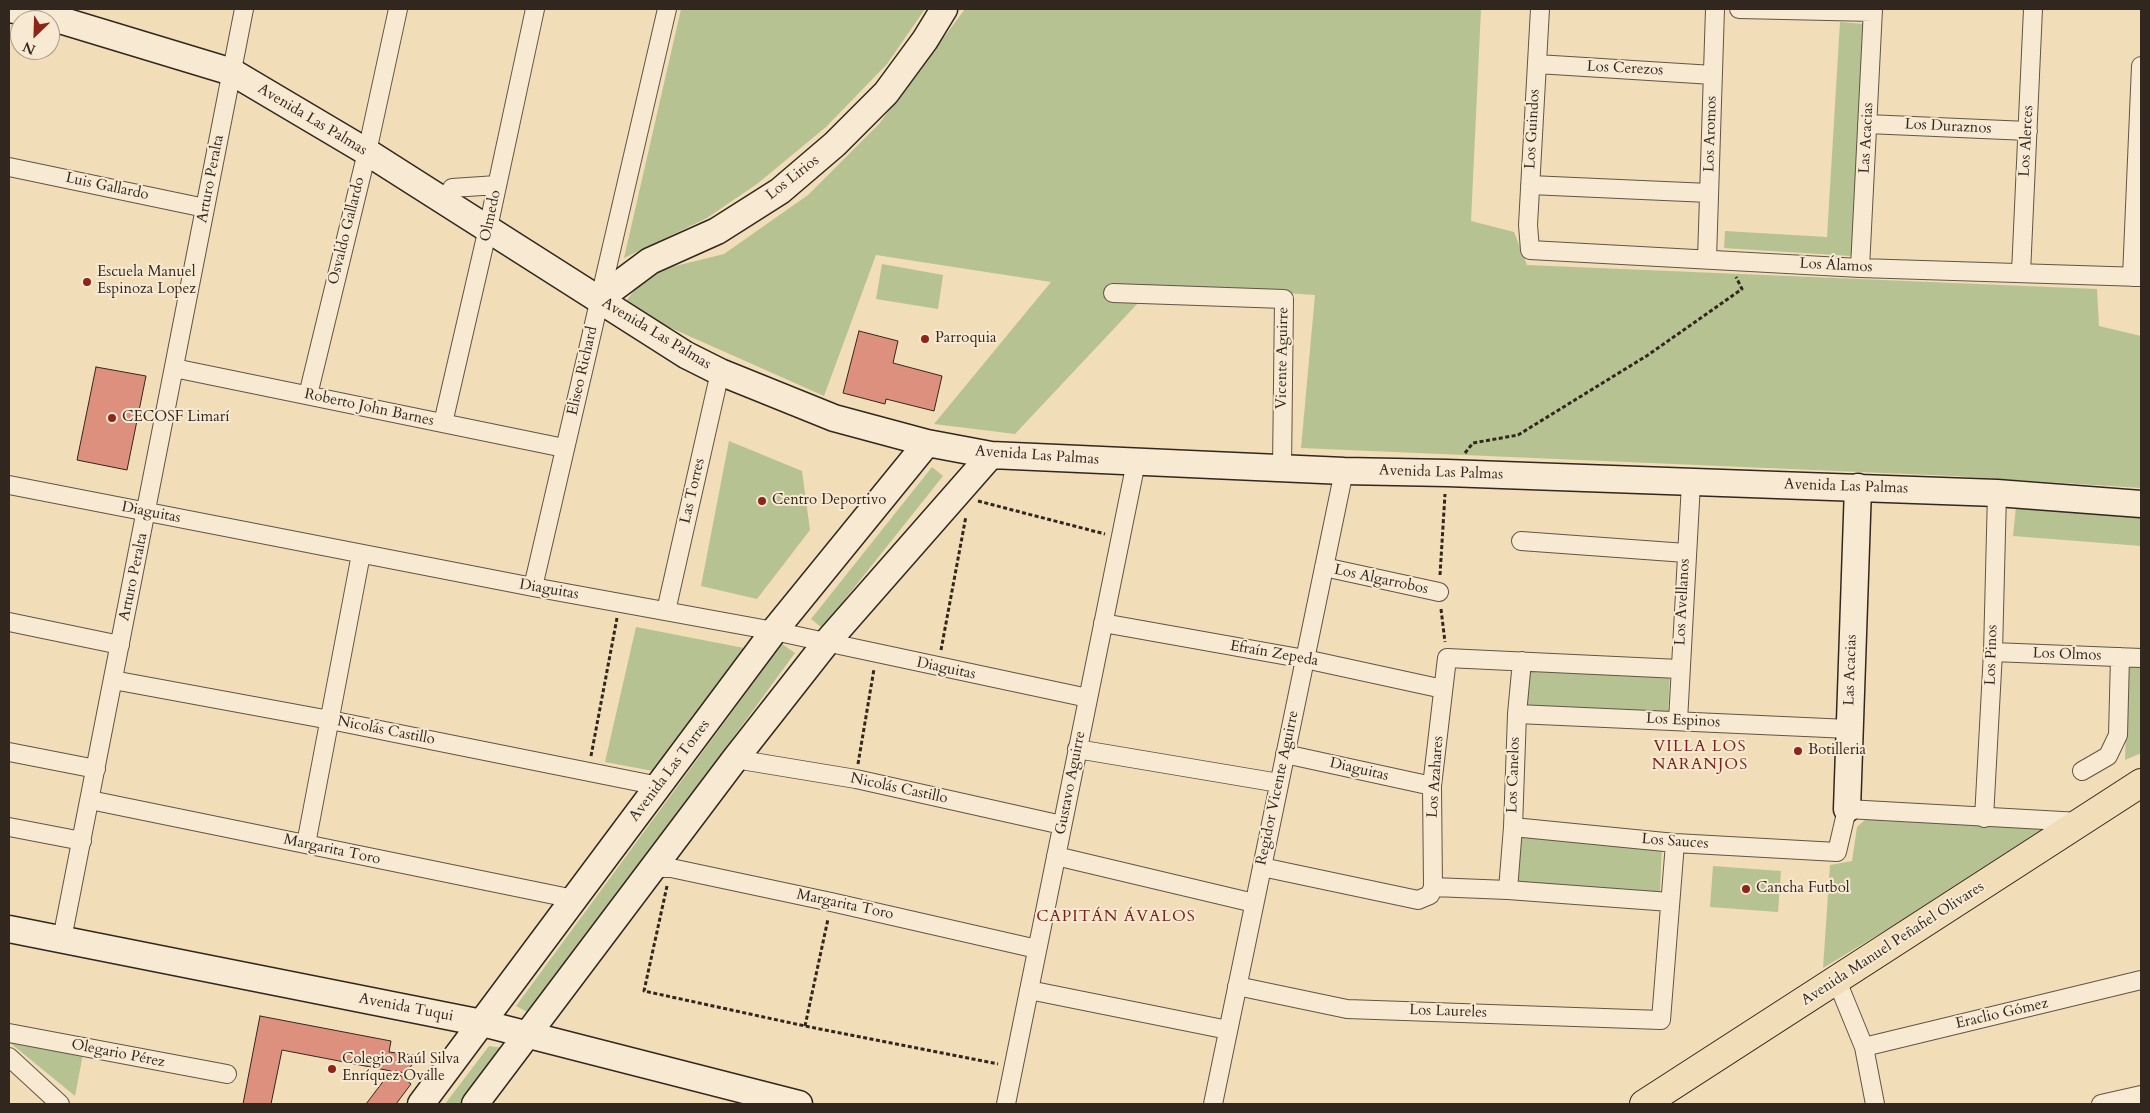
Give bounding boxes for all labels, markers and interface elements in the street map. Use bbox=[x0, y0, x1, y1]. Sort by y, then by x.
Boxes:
north arrow bbox=[10, 10, 60, 60]
text: N bbox=[20, 37, 39, 59]
street label: Los Cerezos bbox=[1586, 58, 1664, 80]
street label: Avenida Las Palmas bbox=[254, 80, 370, 160]
street label: Los Guindos bbox=[1522, 88, 1544, 170]
street label: Los Aromos bbox=[1701, 96, 1721, 172]
street label: Las Acacias bbox=[1856, 102, 1878, 174]
street label: Los Alerces bbox=[2016, 105, 2038, 177]
street label: Los Duraznos bbox=[1904, 116, 1992, 138]
street label: Arturo Peralta bbox=[194, 133, 228, 225]
street label: Los Lirios bbox=[763, 152, 823, 204]
street label: Luis Gallardo bbox=[64, 169, 150, 205]
street label: Osvaldo Gallardo bbox=[325, 175, 369, 287]
street label: Olmedo bbox=[477, 189, 505, 243]
street label: Los Álamos bbox=[1799, 255, 1873, 277]
place label: Escuela Manuel Espinoza Lopez bbox=[97, 264, 196, 299]
marker: Escuela Manuel Espinoza Lopez bbox=[81, 276, 93, 288]
street label: Avenida Las Palmas bbox=[598, 294, 714, 374]
street label: Vicente Aguirre bbox=[1273, 307, 1293, 409]
street label: Eliseo Richard bbox=[564, 325, 602, 417]
place label: Parroquia bbox=[935, 330, 996, 348]
marker: Parroquia bbox=[919, 333, 931, 345]
street label: Roberto John Barnes bbox=[302, 385, 436, 431]
place label: CECOSF Limarí bbox=[122, 409, 229, 427]
marker: CECOSF Limarí bbox=[106, 412, 118, 424]
street label: Avenida Las Palmas bbox=[974, 443, 1100, 469]
street label: Las Torres bbox=[677, 457, 709, 525]
street label: Avenida Las Palmas bbox=[1379, 462, 1503, 484]
street label: Avenida Las Palmas bbox=[1784, 476, 1908, 498]
place label: Centro Deportivo bbox=[772, 492, 886, 510]
marker: Centro Deportivo bbox=[756, 495, 768, 507]
street label: Diaguitas bbox=[120, 498, 182, 528]
street label: Arturo Peralta bbox=[116, 531, 152, 623]
street label: Los Avellanos bbox=[1672, 558, 1694, 646]
street label: Los Algarrobos bbox=[1332, 561, 1430, 599]
street label: Diaguitas bbox=[518, 576, 580, 604]
street label: Los Pinos bbox=[1982, 624, 2002, 686]
street label: Las Acacias bbox=[1841, 634, 1861, 706]
street label: Efraín Zepeda bbox=[1228, 637, 1320, 671]
street label: Los Olmos bbox=[2032, 645, 2102, 665]
street label: Diaguitas bbox=[915, 654, 977, 684]
street label: Regidor Vicente Aguirre bbox=[1253, 709, 1303, 867]
street label: Los Espinos bbox=[1645, 710, 1721, 732]
street label: Nicolás Castillo bbox=[336, 713, 436, 749]
street label: Avenida Las Torres bbox=[626, 717, 714, 825]
street label: Gustavo Aguirre bbox=[1052, 730, 1090, 836]
street label: Los Azahares bbox=[1424, 735, 1448, 819]
street label: Los Canelos bbox=[1504, 736, 1524, 814]
district label: VILLA LOS NARANJOS bbox=[1651, 737, 1749, 775]
place label: Botilleria bbox=[1808, 742, 1866, 760]
marker: Botilleria bbox=[1792, 745, 1804, 757]
street label: Diaguitas bbox=[1328, 754, 1390, 786]
street label: Nicolás Castillo bbox=[849, 770, 949, 808]
street label: Margarita Toro bbox=[282, 831, 382, 869]
street label: Los Sauces bbox=[1641, 831, 1709, 853]
street label: Avenida Manuel Peñafiel Olivares bbox=[1798, 878, 1988, 1010]
place label: Cancha Futbol bbox=[1756, 880, 1850, 898]
marker: Cancha Futbol bbox=[1740, 883, 1752, 895]
street label: Margarita Toro bbox=[795, 886, 895, 924]
district label: CAPITÁN ÁVALOS bbox=[1034, 907, 1198, 927]
street label: Avenida Tuqui bbox=[357, 990, 455, 1026]
street label: Eraclio Gómez bbox=[1954, 995, 2050, 1033]
street label: Los Laureles bbox=[1409, 1002, 1487, 1022]
street label: Olegario Pérez bbox=[70, 1036, 166, 1072]
place label: Colegio Raúl Silva Enríquez Ovalle bbox=[342, 1051, 460, 1086]
marker: Colegio Raúl Silva Enríquez Ovalle bbox=[326, 1063, 338, 1075]

